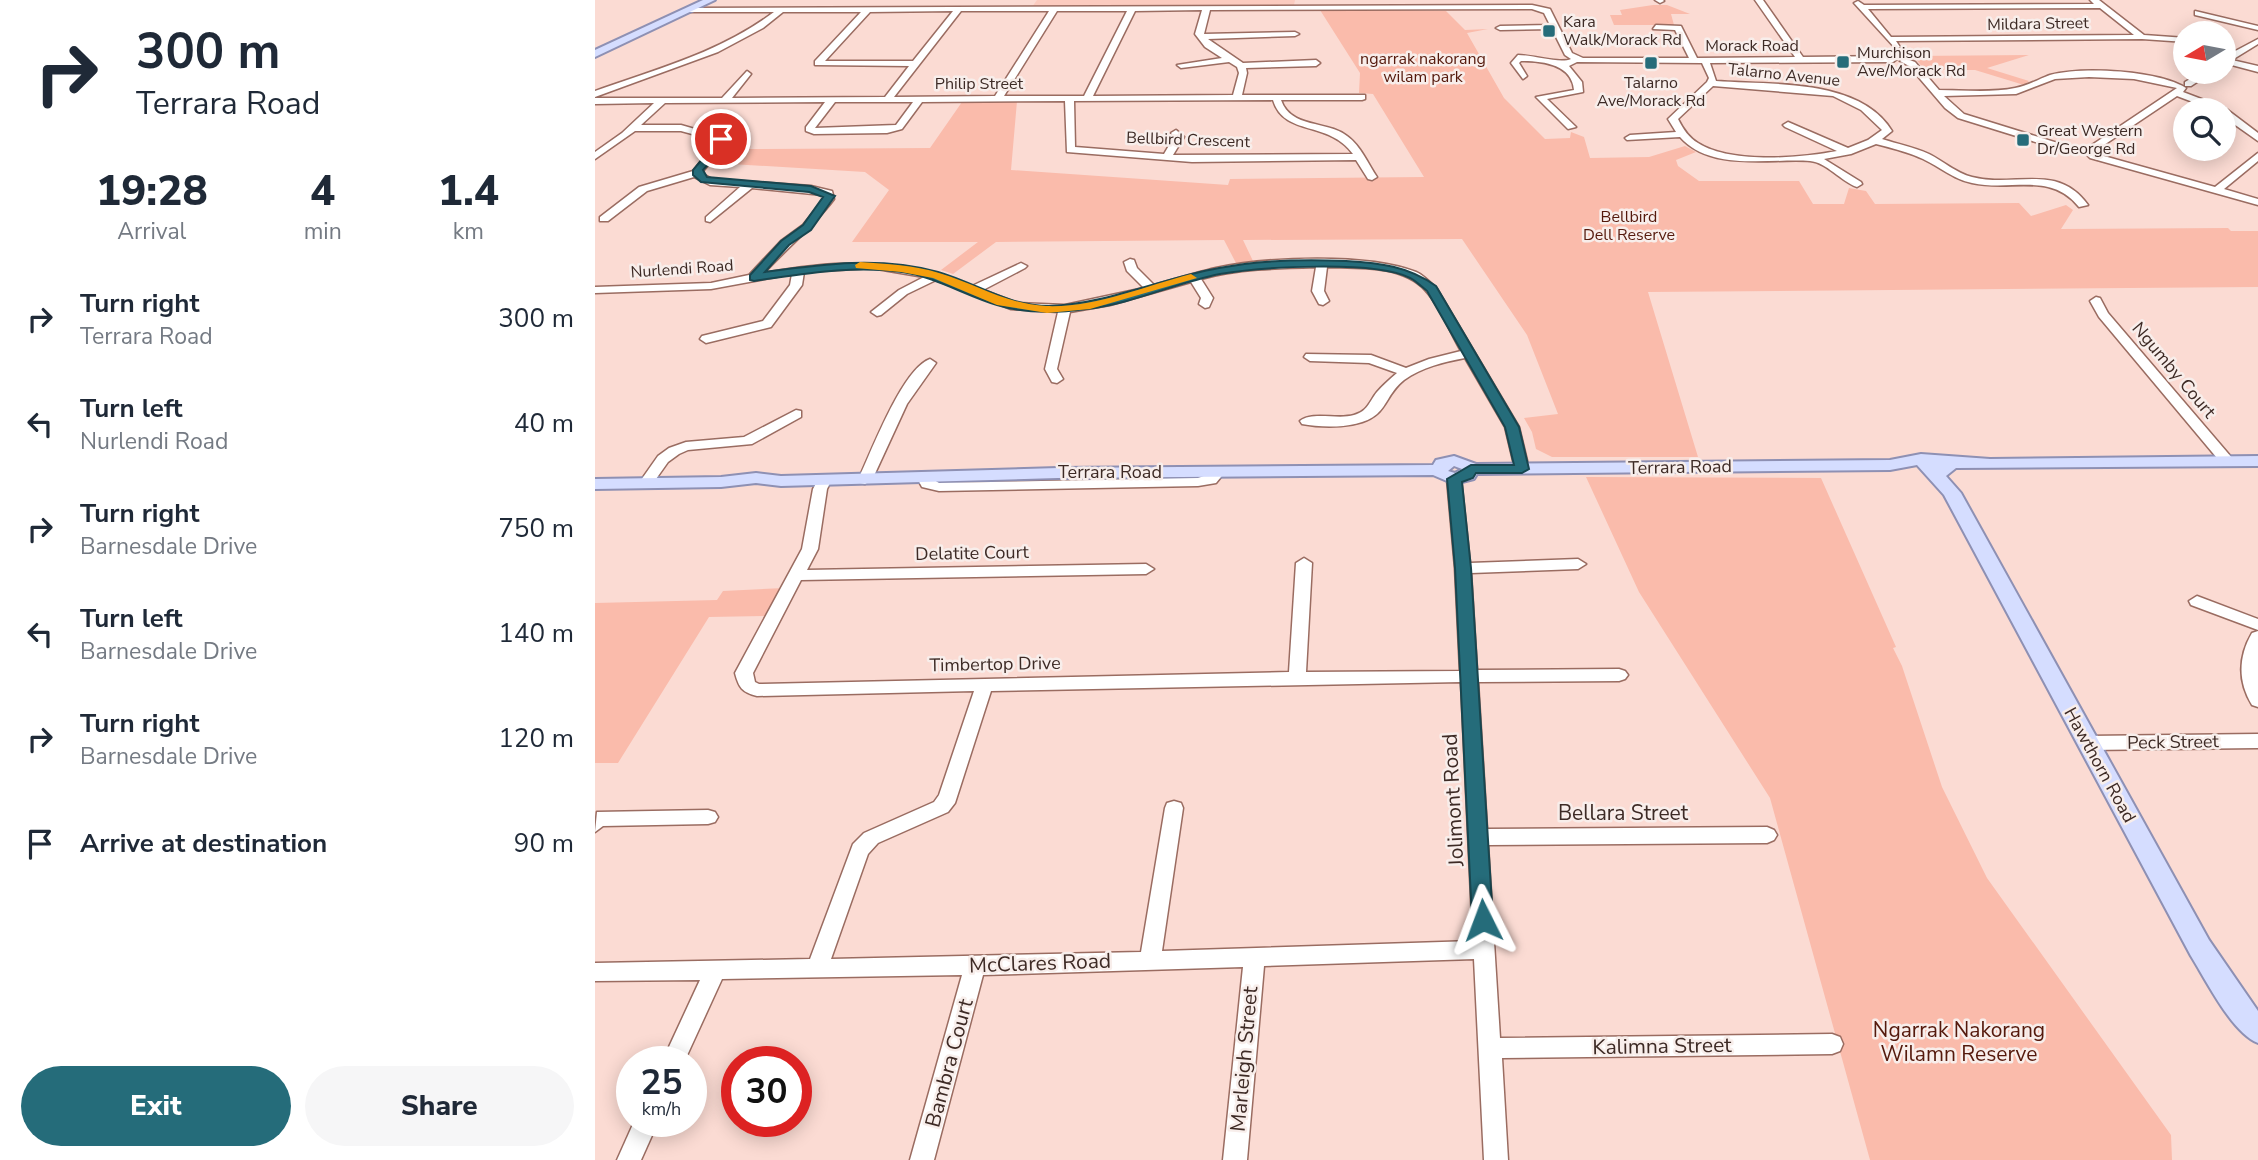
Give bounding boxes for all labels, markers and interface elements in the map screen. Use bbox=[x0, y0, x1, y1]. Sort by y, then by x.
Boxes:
place label: Kara Walk/Morack Rd bbox=[1563, 11, 1682, 51]
street label: Mildara Street bbox=[1987, 12, 2089, 36]
text: 300 m bbox=[136, 18, 280, 85]
north arrow bbox=[2173, 21, 2237, 84]
map controls bbox=[2173, 21, 2236, 161]
marker: Kara Walk/Morack Rd bbox=[1541, 23, 1557, 39]
icon: right bbox=[21, 28, 112, 119]
street label: Morack Road bbox=[1705, 35, 1799, 57]
place label: Murchison Ave/Morack Rd bbox=[1857, 42, 1966, 82]
park label: ngarrak nakorang wilam park bbox=[1360, 48, 1486, 88]
marker: Murchison Ave/Morack Rd bbox=[1835, 54, 1851, 70]
marker: Talarno Ave/Morack Rd bbox=[1643, 55, 1659, 71]
street label: Talarno Avenue bbox=[1727, 58, 1841, 92]
place label: Talarno Ave/Morack Rd bbox=[1597, 72, 1705, 112]
street label: Philip Street bbox=[935, 73, 1024, 95]
text: Terrara Road bbox=[136, 82, 321, 125]
button: search bbox=[2173, 98, 2236, 161]
pin bbox=[691, 109, 751, 169]
icon: arrive bbox=[702, 120, 740, 158]
place label: Great Western Dr/George Rd bbox=[2037, 120, 2143, 160]
street label: Bellbird Crescent bbox=[1126, 127, 1251, 153]
marker: Great Western Dr/George Rd bbox=[2015, 132, 2031, 148]
text: 19:28 bbox=[96, 163, 208, 220]
text: 4 bbox=[310, 163, 335, 220]
text: 1.4 bbox=[438, 163, 499, 220]
park label: Bellbird Dell Reserve bbox=[1583, 206, 1675, 246]
text: Arrival bbox=[117, 216, 186, 247]
text: min bbox=[304, 216, 342, 247]
text: km bbox=[453, 216, 484, 247]
street label: Nurlendi Road bbox=[630, 254, 734, 284]
text: Turn right bbox=[80, 286, 199, 321]
icon: right bbox=[21, 300, 59, 338]
text: 300 m bbox=[498, 301, 574, 336]
street label: Ngumby Court bbox=[2127, 317, 2222, 424]
text: Terrara Road bbox=[80, 321, 213, 352]
text: Turn left bbox=[80, 391, 183, 426]
icon: left bbox=[21, 405, 59, 443]
text: 40 m bbox=[514, 406, 574, 441]
text: Nurlendi Road bbox=[80, 426, 228, 457]
street label: Terrara Road bbox=[1628, 454, 1732, 480]
street label: Terrara Road bbox=[1058, 460, 1162, 484]
text: Turn right bbox=[80, 496, 199, 531]
icon: right bbox=[21, 510, 59, 548]
text: 750 m bbox=[498, 511, 574, 546]
text: Barnesdale Drive bbox=[80, 531, 257, 562]
street label: Delatite Court bbox=[915, 540, 1030, 566]
text: Turn left bbox=[80, 601, 183, 636]
icon: left bbox=[21, 615, 59, 653]
text: 140 m bbox=[498, 616, 574, 651]
text: Barnesdale Drive bbox=[80, 636, 257, 667]
street label: Timbertop Drive bbox=[929, 651, 1061, 677]
street label: Hawthorn Road bbox=[2058, 703, 2142, 827]
text: Turn right bbox=[80, 706, 199, 741]
icon: right bbox=[21, 720, 59, 758]
text: 120 m bbox=[498, 721, 574, 756]
street label: Peck Street bbox=[2127, 729, 2220, 755]
street label: Jolimont Road bbox=[1436, 733, 1471, 868]
text: Barnesdale Drive bbox=[80, 741, 257, 772]
street label: Bellara Street bbox=[1558, 799, 1689, 827]
icon: arrive bbox=[21, 825, 59, 863]
text: Arrive at destination bbox=[80, 826, 327, 861]
text: 90 m bbox=[514, 826, 574, 861]
position arrow bbox=[1446, 883, 1520, 957]
street label: McClares Road bbox=[969, 947, 1111, 979]
street label: Marleigh Street bbox=[1224, 985, 1264, 1133]
street label: Bambra Court bbox=[918, 995, 980, 1130]
park label: Ngarrak Nakorang Wilamn Reserve bbox=[1873, 1016, 2045, 1068]
street label: Kalimna Street bbox=[1592, 1031, 1732, 1061]
speed limit sign: 30 bbox=[721, 1046, 812, 1137]
text: 25 bbox=[640, 1059, 683, 1106]
button: Exit bbox=[21, 1066, 291, 1146]
button: Share bbox=[305, 1066, 574, 1146]
text: km/h bbox=[642, 1097, 681, 1121]

